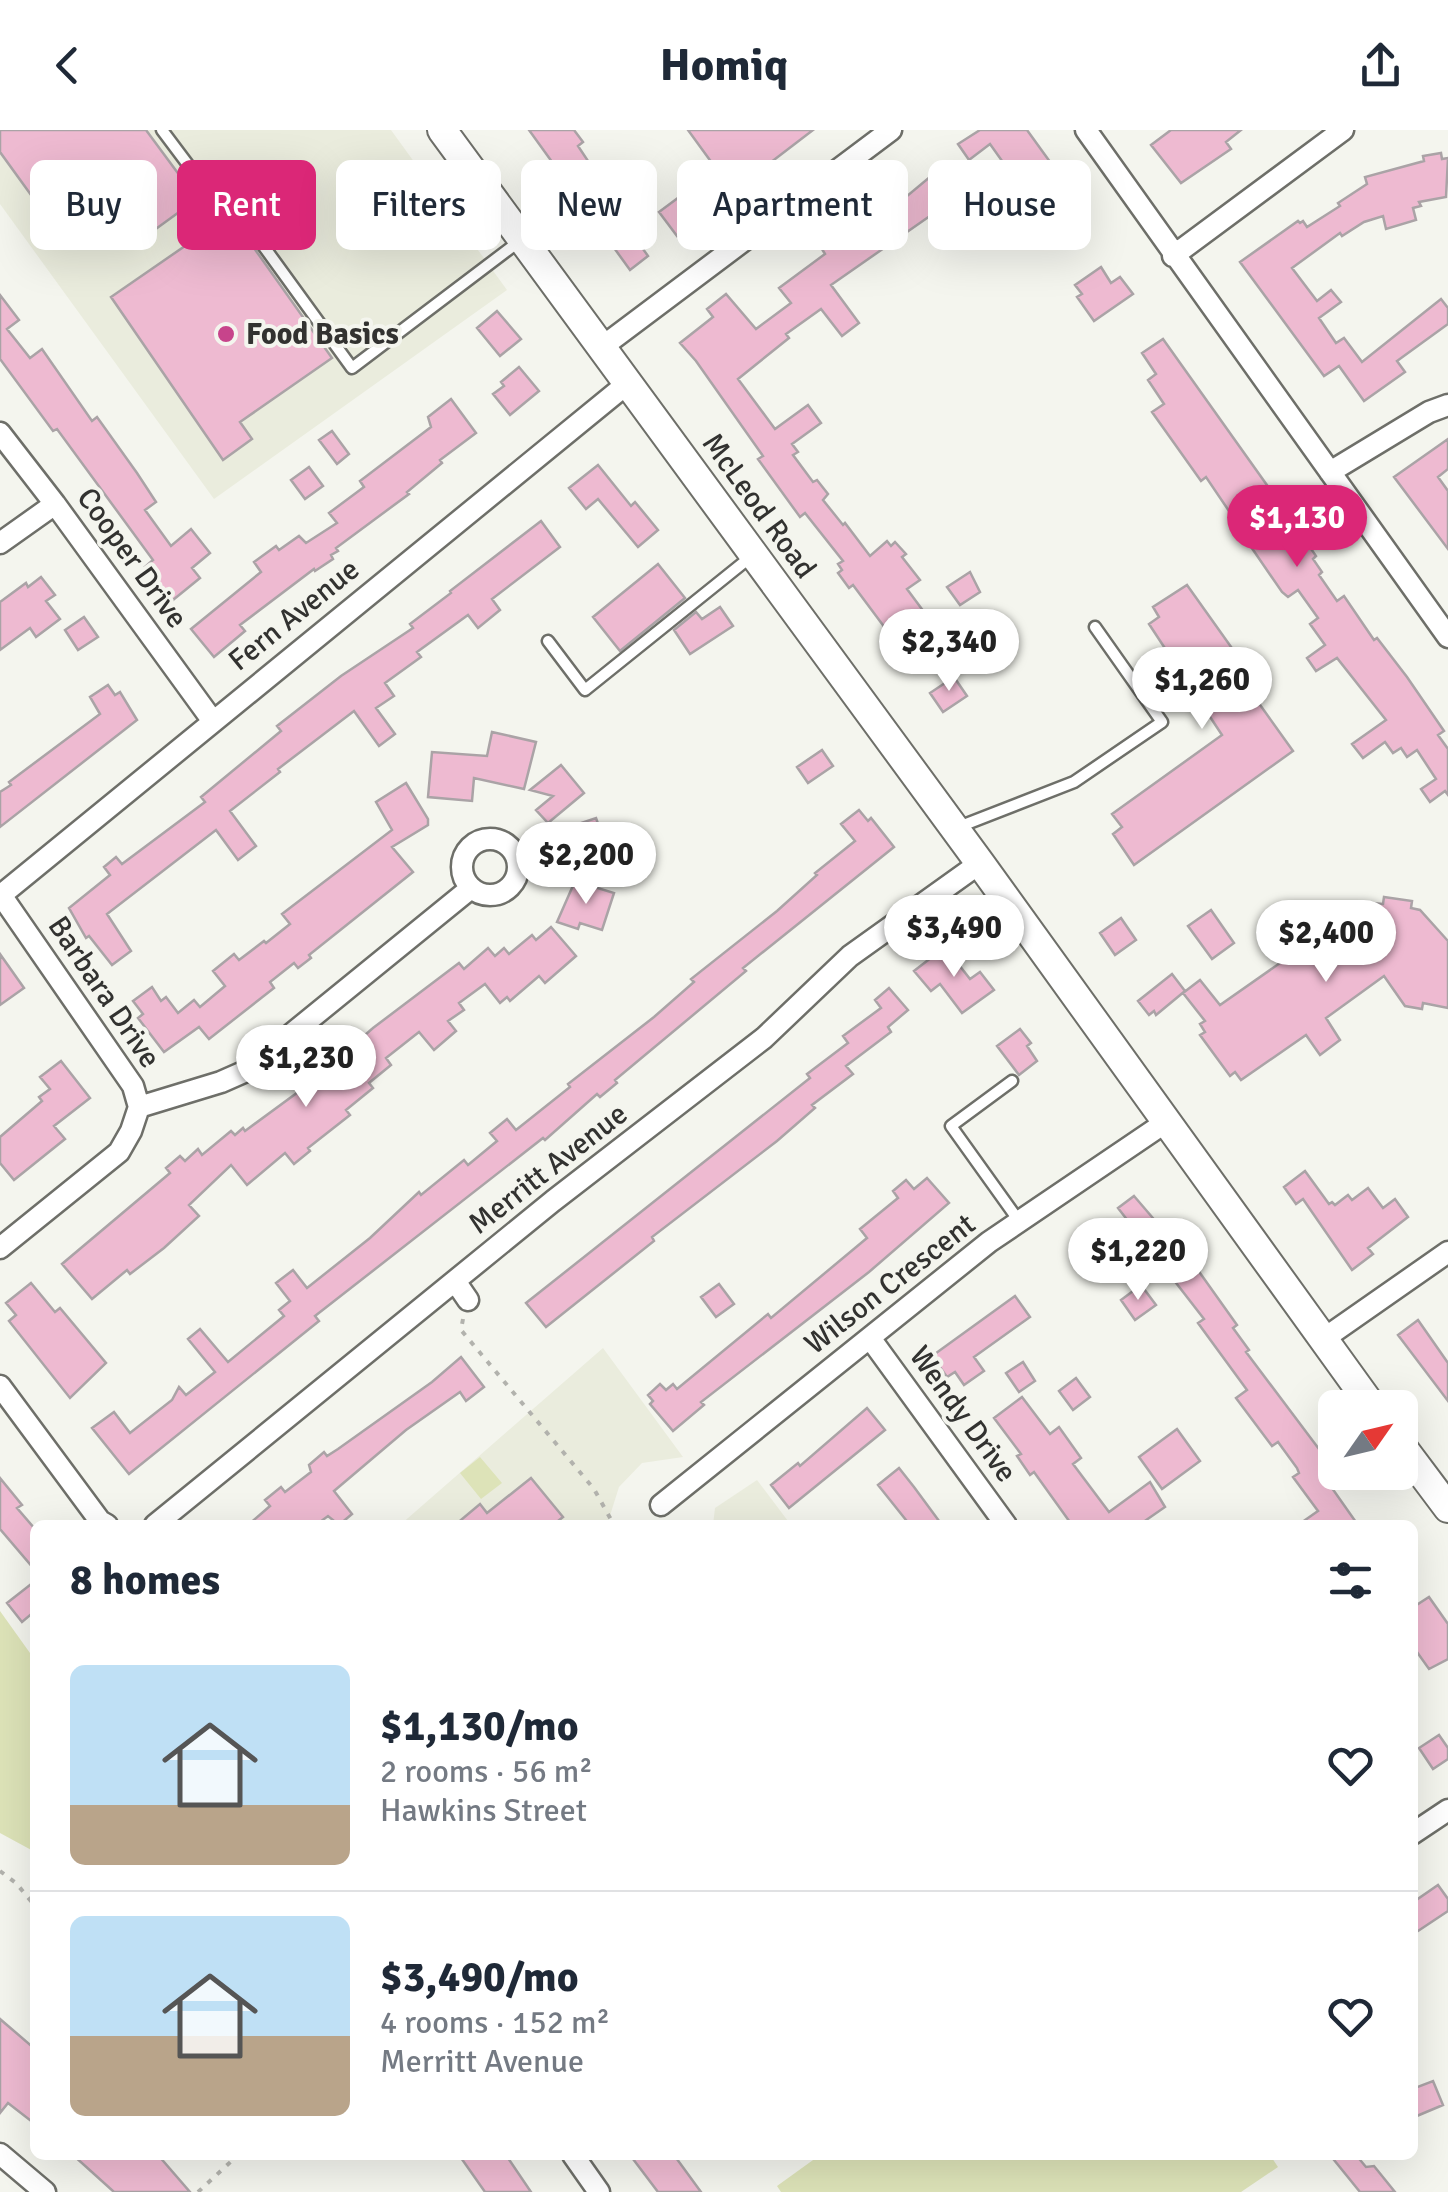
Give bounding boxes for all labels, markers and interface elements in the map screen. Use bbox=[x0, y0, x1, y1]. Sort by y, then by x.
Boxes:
icon: back bbox=[40, 38, 95, 93]
text: Homiq bbox=[660, 38, 788, 93]
icon: share bbox=[1353, 38, 1408, 93]
chip: Buy bbox=[30, 160, 157, 250]
chip: Rent bbox=[177, 160, 316, 250]
chip: Filters bbox=[336, 160, 501, 250]
chip: New bbox=[521, 160, 657, 250]
chip: Apartment bbox=[677, 160, 908, 250]
chip: House bbox=[928, 160, 1091, 250]
place label: Food Basics bbox=[246, 316, 399, 353]
marker: Food Basics bbox=[215, 323, 237, 345]
street label: McLeod Road bbox=[694, 426, 824, 586]
street label: Cooper Drive bbox=[69, 480, 195, 636]
pin: $1,130 bbox=[1216, 485, 1378, 570]
text: $1,130 bbox=[1249, 498, 1345, 537]
street label: Fern Avenue bbox=[221, 551, 367, 679]
pin: $2,340 bbox=[868, 609, 1030, 694]
text: $2,340 bbox=[901, 622, 997, 661]
pin: $1,260 bbox=[1121, 647, 1283, 732]
text: $1,260 bbox=[1154, 660, 1250, 699]
pin: $2,200 bbox=[505, 822, 667, 907]
text: $2,200 bbox=[538, 835, 634, 874]
pin: $3,490 bbox=[873, 895, 1035, 980]
pin: $2,400 bbox=[1245, 900, 1407, 985]
text: $3,490 bbox=[906, 908, 1002, 947]
street label: Barbara Drive bbox=[40, 909, 168, 1075]
text: $2,400 bbox=[1278, 913, 1374, 952]
pin: $1,230 bbox=[225, 1025, 387, 1110]
text: $1,230 bbox=[258, 1038, 354, 1077]
street label: Merritt Avenue bbox=[461, 1096, 635, 1242]
street label: Wilson Crescent bbox=[797, 1206, 983, 1362]
pin: $1,220 bbox=[1057, 1218, 1219, 1303]
text: $1,220 bbox=[1090, 1231, 1186, 1270]
street label: Wendy Drive bbox=[901, 1339, 1025, 1489]
north arrow bbox=[1318, 1390, 1418, 1490]
map controls bbox=[1318, 1390, 1418, 1490]
icon: filters bbox=[1323, 1553, 1378, 1608]
text: 8 homes bbox=[70, 1555, 220, 1606]
text: $1,130/mo bbox=[380, 1701, 579, 1752]
icon: home bbox=[150, 1705, 270, 1825]
icon: heart bbox=[1323, 1738, 1378, 1793]
text: 2 rooms · 56 m² bbox=[380, 1752, 593, 1791]
text: Hawkins Street bbox=[380, 1791, 587, 1830]
text: $3,490/mo bbox=[380, 1952, 579, 2003]
icon: home bbox=[150, 1956, 270, 2076]
icon: heart bbox=[1323, 1989, 1378, 2044]
text: 4 rooms · 152 m² bbox=[380, 2003, 610, 2042]
text: Merritt Avenue bbox=[380, 2042, 584, 2081]

